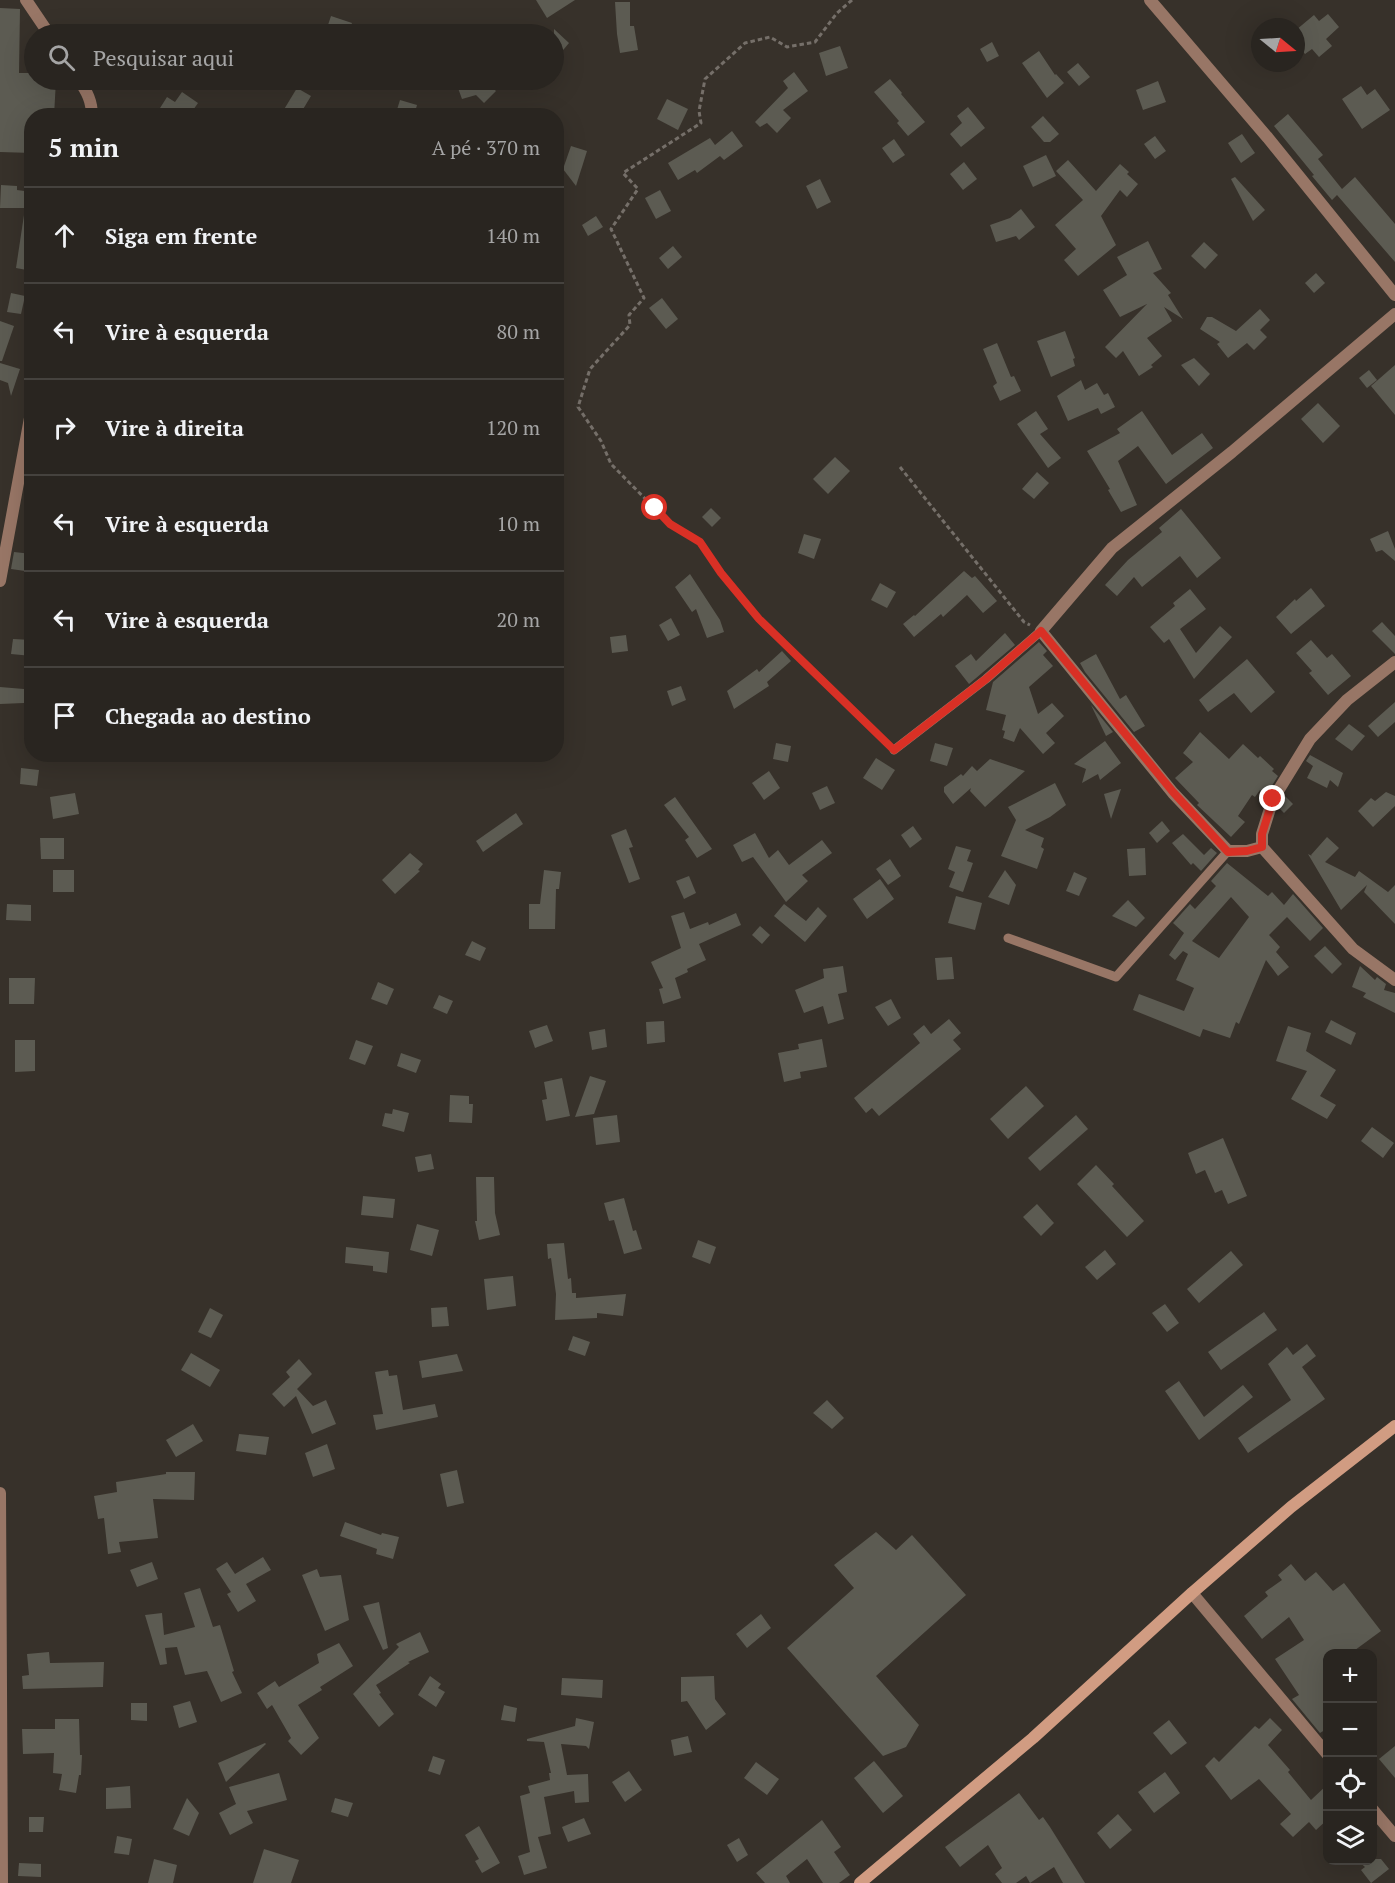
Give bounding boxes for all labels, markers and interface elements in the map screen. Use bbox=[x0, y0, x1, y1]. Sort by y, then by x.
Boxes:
north arrow bbox=[1251, 18, 1305, 72]
search box bbox=[24, 24, 564, 90]
icon: search bbox=[45, 41, 78, 74]
text: Pesquisar aqui bbox=[93, 43, 234, 72]
text: 5 min bbox=[48, 130, 119, 164]
text: A pé · 370 m bbox=[432, 134, 540, 161]
icon: ahead bbox=[48, 219, 81, 252]
text: Siga em frente bbox=[105, 221, 257, 250]
text: 140 m bbox=[486, 222, 540, 249]
icon: left bbox=[48, 315, 81, 348]
text: Vire à esquerda bbox=[105, 317, 269, 346]
text: 80 m bbox=[497, 318, 540, 345]
icon: right bbox=[48, 411, 81, 444]
text: Vire à direita bbox=[105, 413, 244, 442]
text: 120 m bbox=[486, 414, 540, 441]
route start bbox=[641, 494, 667, 520]
icon: left bbox=[48, 507, 81, 540]
text: Vire à esquerda bbox=[105, 509, 269, 538]
text: 10 m bbox=[497, 510, 540, 537]
icon: left bbox=[48, 603, 81, 636]
text: Vire à esquerda bbox=[105, 605, 269, 634]
text: 20 m bbox=[497, 606, 540, 633]
icon: arrive bbox=[48, 699, 81, 732]
text: Chegada ao destino bbox=[105, 701, 311, 730]
route end bbox=[1259, 785, 1285, 811]
map controls bbox=[1323, 1649, 1377, 1865]
button: + bbox=[1323, 1649, 1377, 1703]
button: − bbox=[1323, 1703, 1377, 1757]
button: locate bbox=[1323, 1757, 1377, 1811]
button: layers bbox=[1323, 1811, 1377, 1865]

